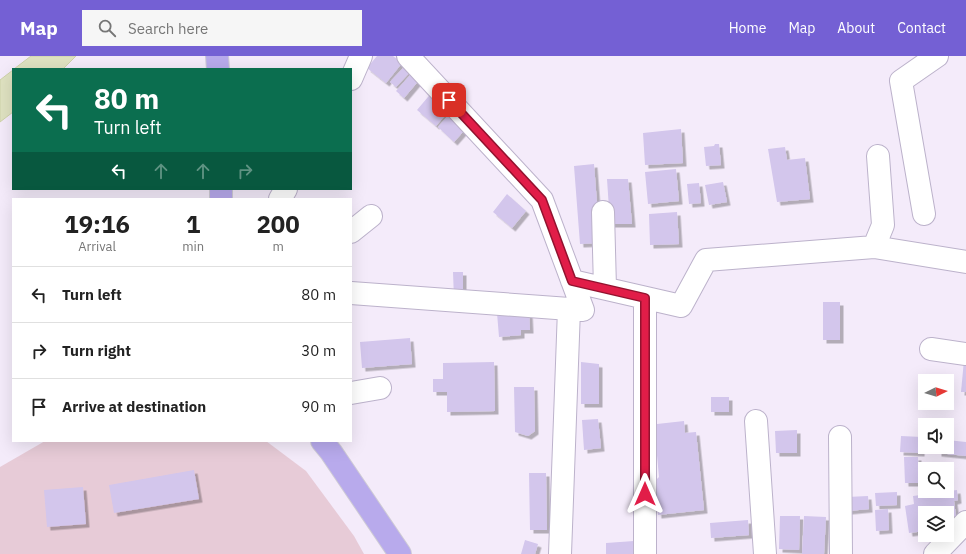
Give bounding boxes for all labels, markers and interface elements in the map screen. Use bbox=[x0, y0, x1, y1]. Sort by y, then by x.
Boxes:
search box bbox=[82, 10, 362, 46]
text: Map bbox=[20, 16, 58, 40]
icon: search bbox=[96, 17, 118, 39]
text: Search here bbox=[128, 19, 208, 38]
text: Home bbox=[729, 19, 766, 37]
text: Map bbox=[788, 19, 815, 37]
text: About bbox=[837, 19, 875, 37]
text: Contact bbox=[897, 19, 946, 37]
text: 80 m bbox=[94, 80, 159, 117]
pin bbox=[432, 83, 466, 117]
icon: left bbox=[28, 84, 80, 136]
icon: arrive bbox=[438, 89, 460, 111]
text: Turn left bbox=[94, 116, 162, 139]
icon: left bbox=[108, 160, 130, 182]
icon: ahead bbox=[150, 160, 172, 182]
icon: ahead bbox=[192, 160, 214, 182]
icon: right bbox=[234, 160, 256, 182]
text: 19:16 bbox=[64, 208, 130, 240]
text: 1 bbox=[186, 208, 200, 240]
text: 200 bbox=[256, 208, 300, 240]
text: Arrival bbox=[78, 238, 116, 255]
text: min bbox=[182, 238, 204, 255]
text: m bbox=[272, 238, 284, 255]
icon: left bbox=[28, 284, 50, 306]
text: Turn left bbox=[62, 285, 122, 304]
text: 80 m bbox=[301, 285, 336, 304]
icon: right bbox=[28, 340, 50, 362]
text: Turn right bbox=[62, 341, 131, 360]
text: 30 m bbox=[301, 341, 336, 360]
north arrow bbox=[918, 374, 954, 410]
map controls bbox=[918, 374, 954, 542]
icon: arrive bbox=[28, 396, 50, 418]
text: Arrive at destination bbox=[62, 397, 206, 416]
text: 90 m bbox=[301, 397, 336, 416]
button: sound bbox=[918, 418, 954, 454]
button: search bbox=[918, 462, 954, 498]
position arrow bbox=[624, 473, 666, 515]
button: layers bbox=[918, 506, 954, 542]

